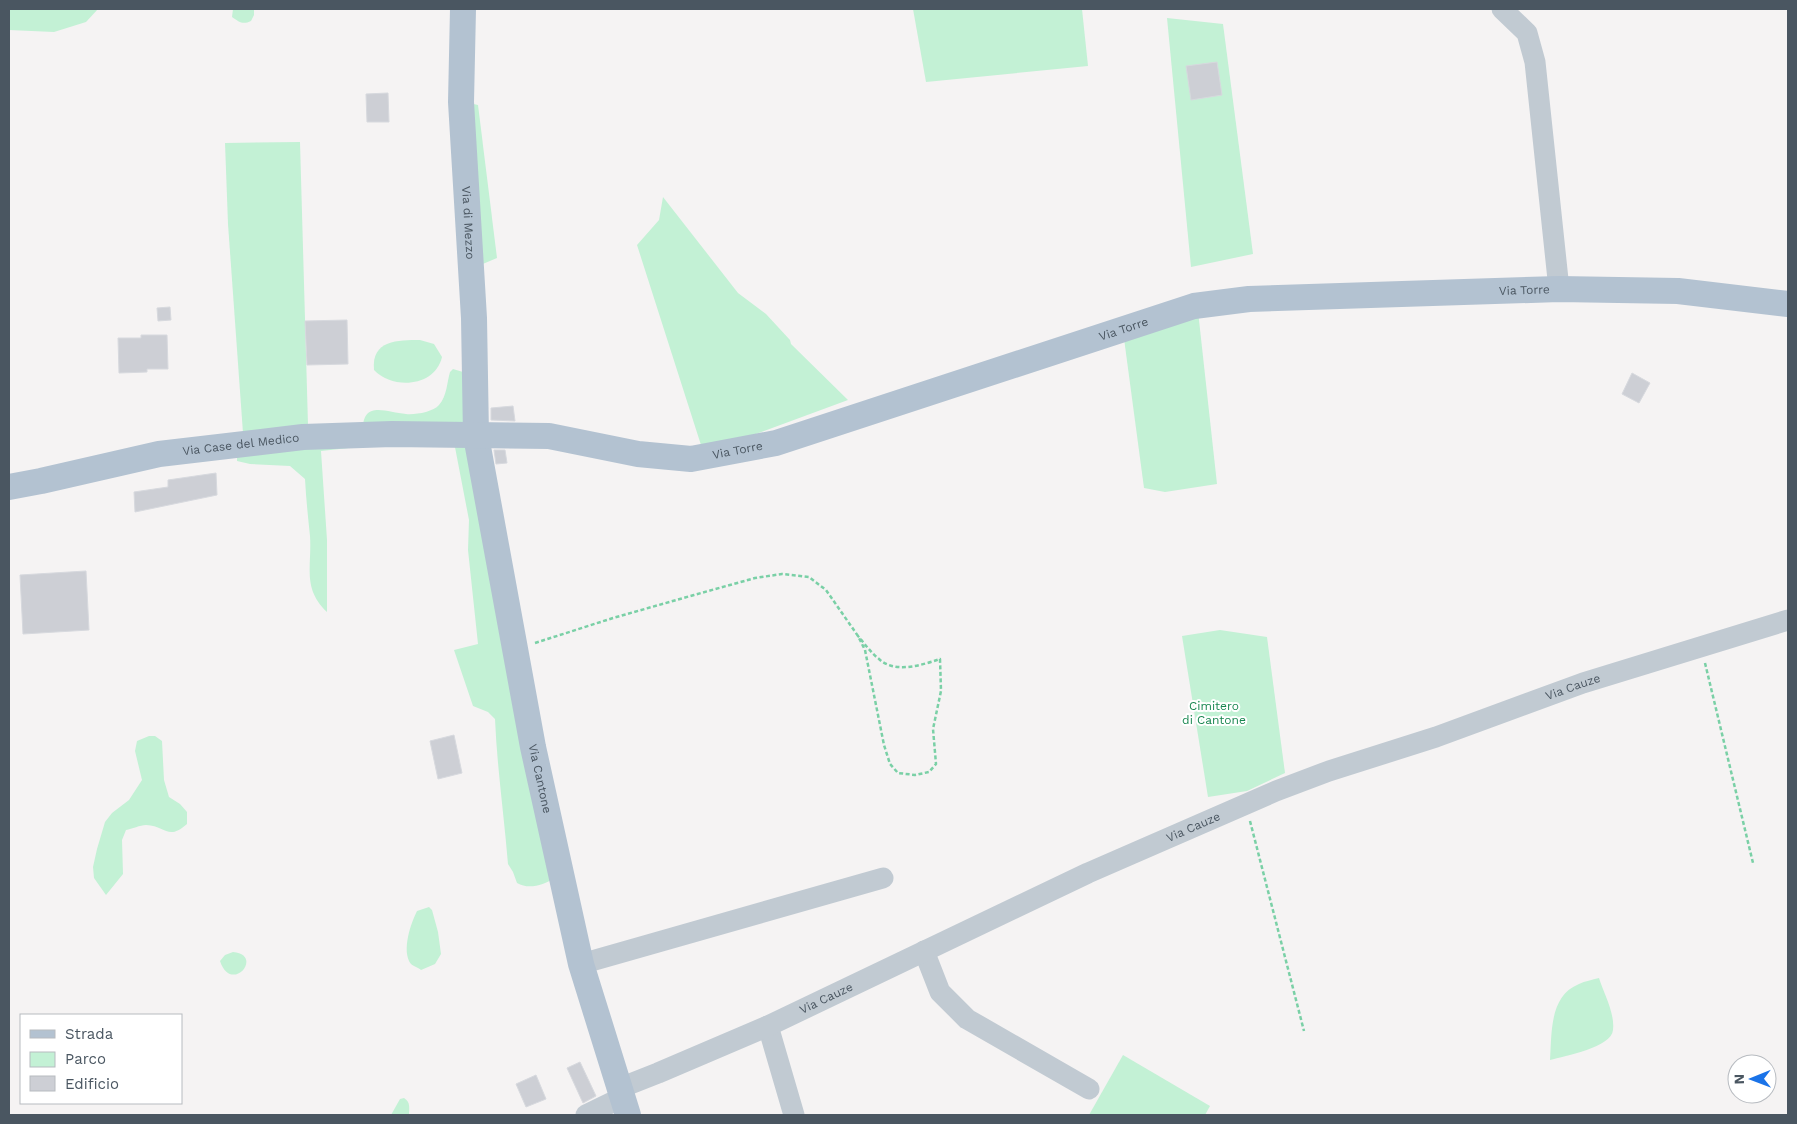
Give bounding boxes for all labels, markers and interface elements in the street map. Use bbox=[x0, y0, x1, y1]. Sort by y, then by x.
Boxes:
street label: Via di Mezzo bbox=[459, 186, 477, 260]
street label: Via Torre bbox=[1499, 282, 1550, 298]
street label: Via Torre bbox=[1097, 314, 1150, 344]
street label: Via Case del Medico bbox=[182, 430, 300, 458]
street label: Via Torre bbox=[711, 439, 764, 462]
street label: Via Cauze bbox=[1544, 671, 1602, 703]
park label: Cimitero di Cantone bbox=[1182, 699, 1246, 727]
street label: Via Cantone bbox=[526, 743, 554, 815]
street label: Via Cauze bbox=[1164, 809, 1222, 845]
street label: Via Cauze bbox=[797, 979, 855, 1017]
legend bbox=[20, 1014, 182, 1104]
text: Strada bbox=[65, 1025, 114, 1043]
text: Parco bbox=[65, 1050, 106, 1068]
north arrow bbox=[1727, 1054, 1777, 1104]
text: N bbox=[1731, 1074, 1747, 1085]
text: Edificio bbox=[65, 1075, 119, 1093]

